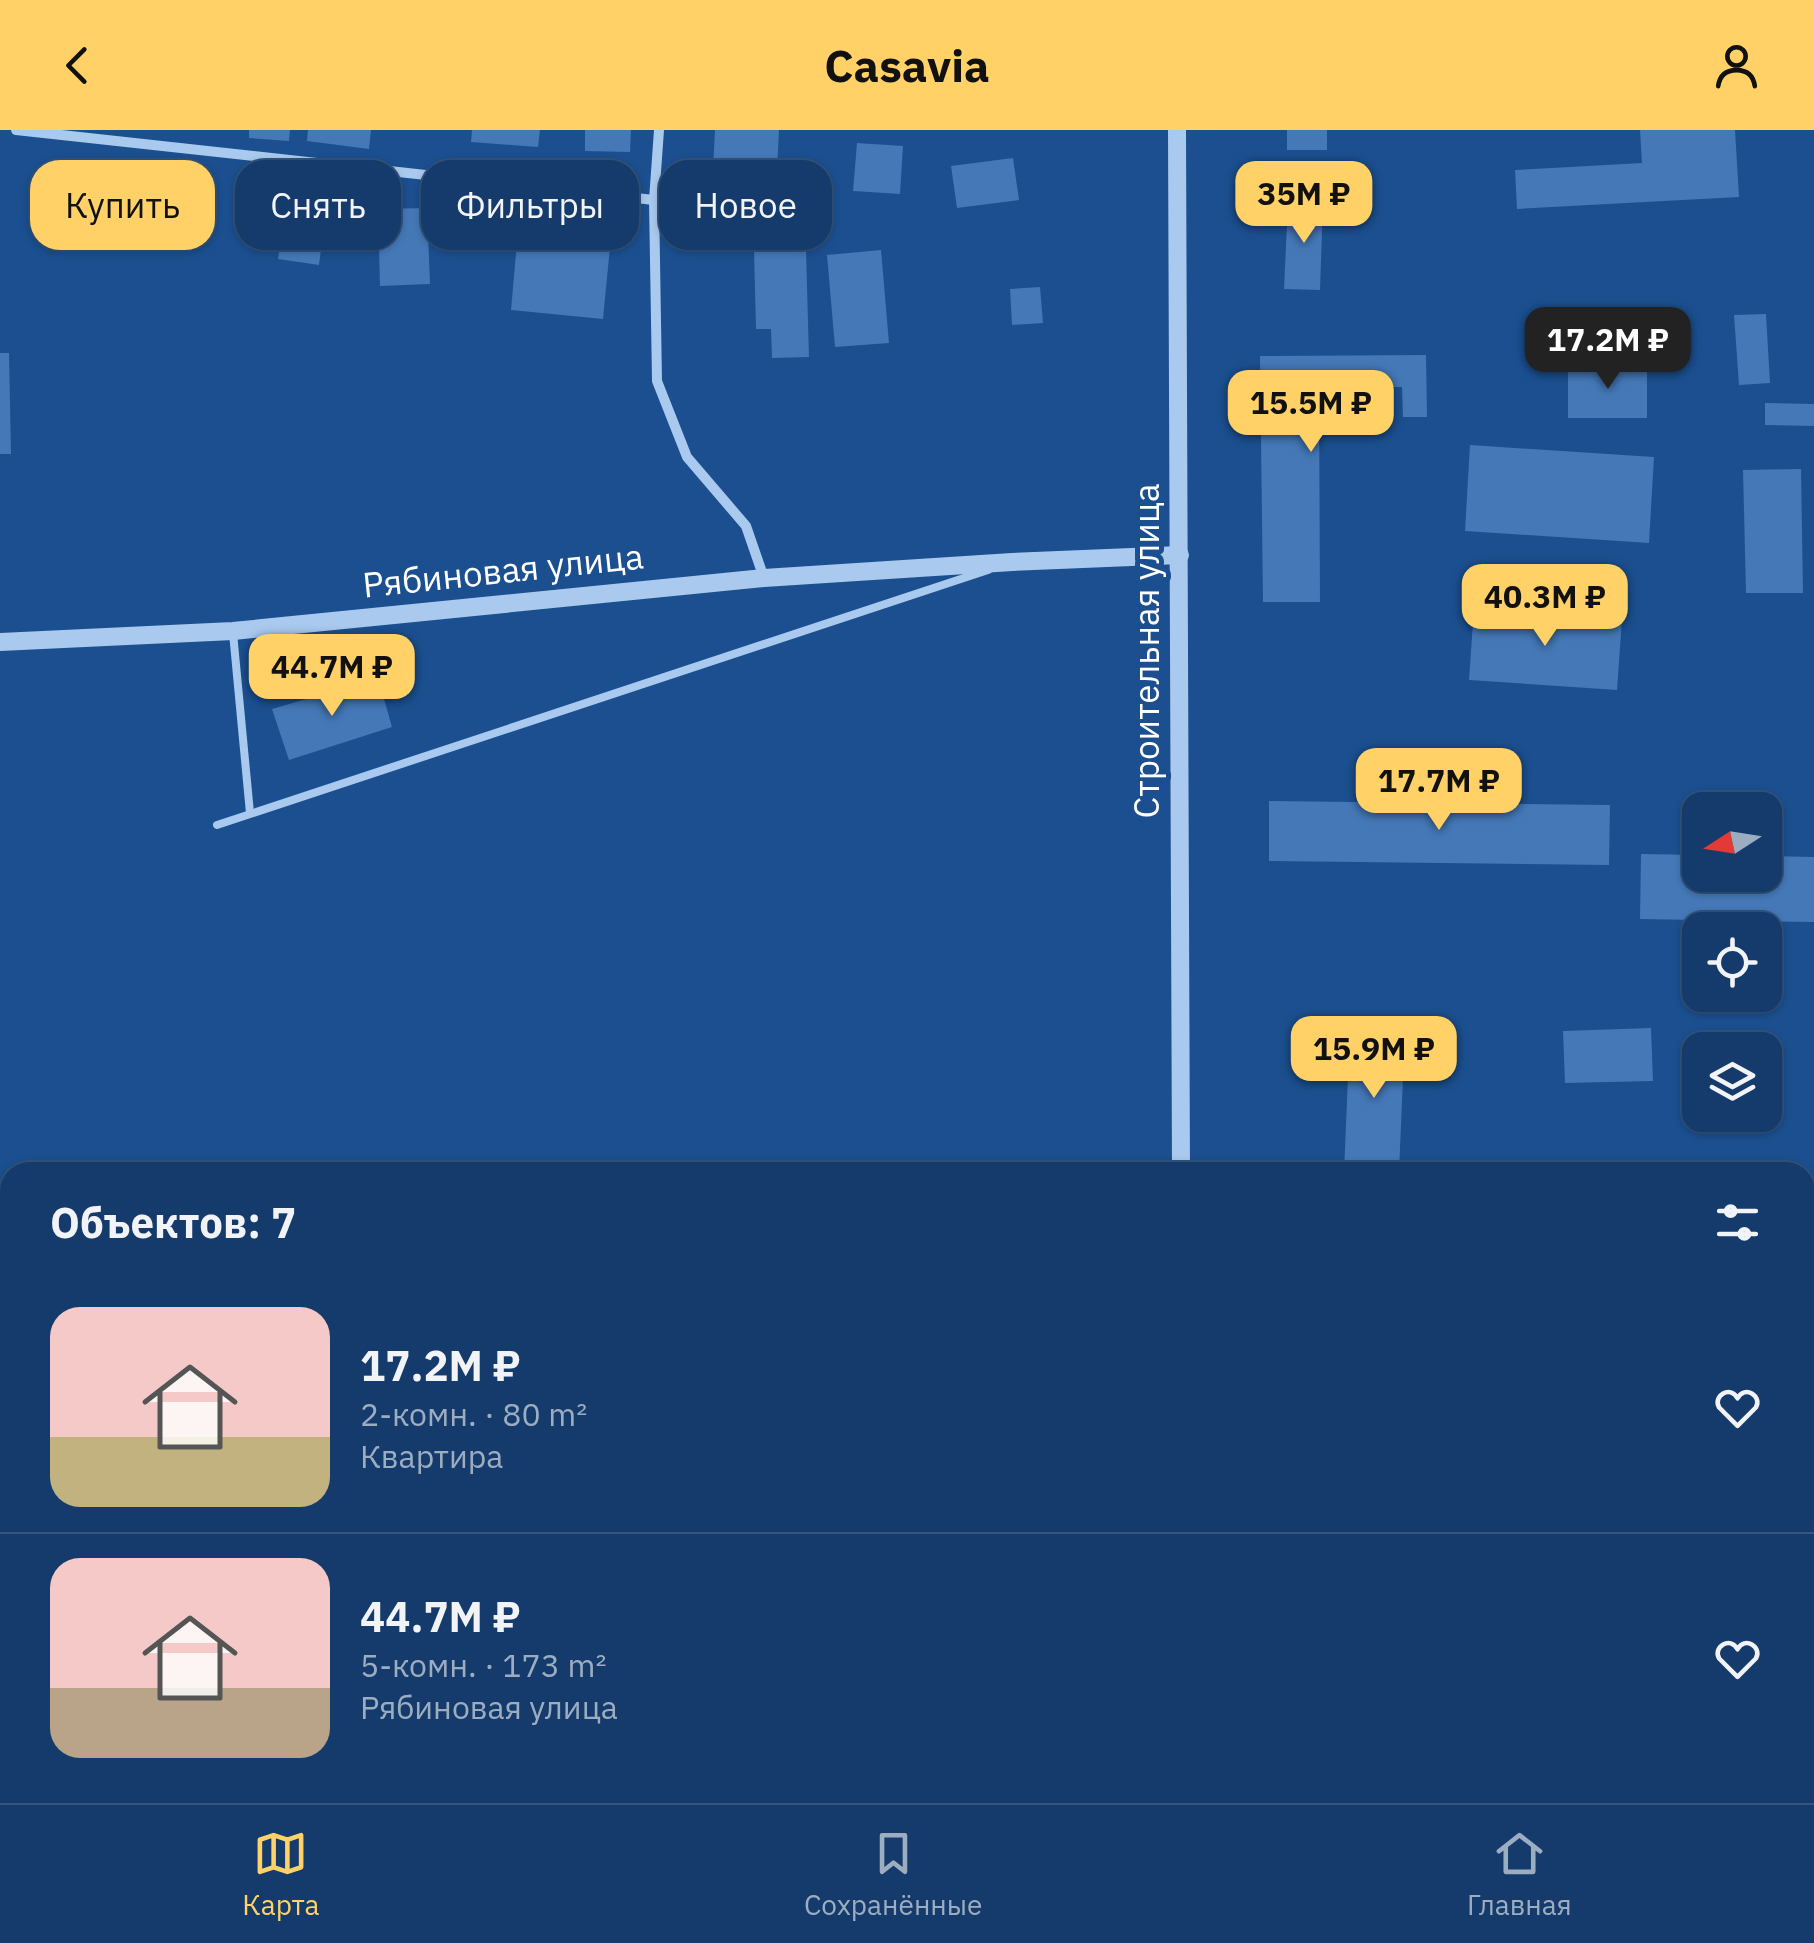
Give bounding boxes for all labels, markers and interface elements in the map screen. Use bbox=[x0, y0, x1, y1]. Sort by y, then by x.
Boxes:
text: Casavia bbox=[824, 36, 990, 94]
icon: back bbox=[50, 38, 105, 93]
icon: person bbox=[1709, 38, 1764, 93]
chip: Купить bbox=[30, 160, 215, 250]
chip: Снять bbox=[235, 160, 401, 250]
chip: Фильтры bbox=[421, 160, 639, 250]
chip: Новое bbox=[659, 160, 832, 250]
pin: 35M ₽ bbox=[1234, 161, 1374, 246]
text: 35M ₽ bbox=[1257, 172, 1351, 214]
pin: 17.2M ₽ bbox=[1516, 307, 1700, 392]
text: 17.2M ₽ bbox=[1547, 318, 1669, 360]
pin: 15.5M ₽ bbox=[1219, 370, 1403, 455]
text: 15.5M ₽ bbox=[1250, 381, 1372, 423]
street label: Строительная улица bbox=[1123, 483, 1169, 819]
street label: Рябиновая улица bbox=[360, 532, 646, 608]
pin: 40.3M ₽ bbox=[1453, 564, 1637, 649]
text: 40.3M ₽ bbox=[1484, 575, 1606, 617]
pin: 44.7M ₽ bbox=[240, 634, 424, 719]
text: 44.7M ₽ bbox=[271, 645, 393, 687]
pin: 17.7M ₽ bbox=[1347, 748, 1531, 833]
text: 17.7M ₽ bbox=[1378, 759, 1500, 801]
north arrow bbox=[1682, 792, 1782, 892]
map controls bbox=[1682, 792, 1782, 1132]
button: locate bbox=[1682, 912, 1782, 1012]
pin: 15.9M ₽ bbox=[1282, 1016, 1466, 1101]
text: 15.9M ₽ bbox=[1313, 1027, 1435, 1069]
button: layers bbox=[1682, 1032, 1782, 1132]
text: Объектов: 7 bbox=[50, 1195, 296, 1250]
icon: filters bbox=[1710, 1195, 1765, 1250]
text: 17.2M ₽ bbox=[360, 1338, 521, 1393]
icon: home bbox=[130, 1347, 250, 1467]
icon: heart bbox=[1710, 1380, 1765, 1435]
text: 2-комн. · 80 m² bbox=[360, 1393, 587, 1435]
text: Квартира bbox=[360, 1435, 503, 1477]
text: 44.7M ₽ bbox=[360, 1589, 521, 1644]
icon: home bbox=[130, 1598, 250, 1718]
icon: heart bbox=[1710, 1631, 1765, 1686]
text: 5-комн. · 173 m² bbox=[360, 1644, 606, 1686]
text: Рябиновая улица bbox=[360, 1686, 618, 1728]
tab: Карта bbox=[242, 1826, 319, 1923]
tab: Сохранённые bbox=[804, 1826, 982, 1923]
tab: Главная bbox=[1467, 1826, 1572, 1923]

